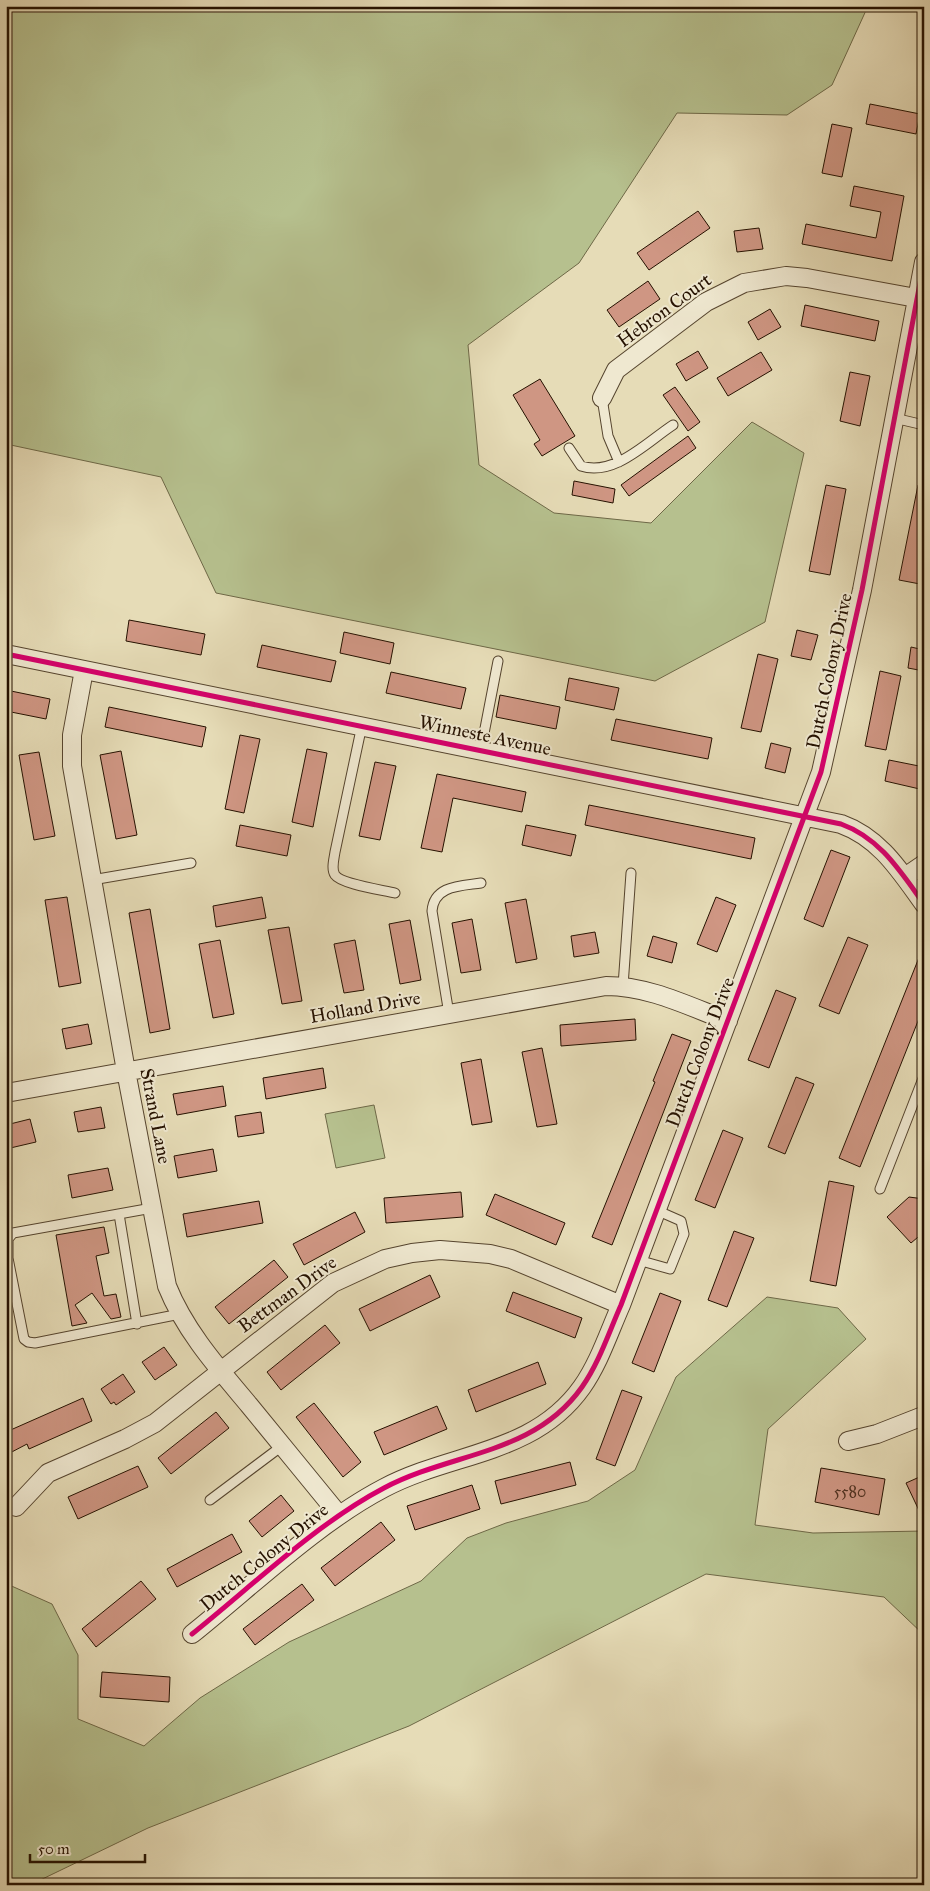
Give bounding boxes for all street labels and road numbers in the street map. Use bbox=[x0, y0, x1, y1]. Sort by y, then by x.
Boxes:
street label: Hebron Court bbox=[612, 268, 716, 352]
street label: Dutch Colony Drive bbox=[801, 591, 857, 751]
street label: Winneste Avenue bbox=[417, 710, 553, 760]
street label: Dutch Colony Drive bbox=[661, 974, 739, 1130]
street label: Holland Drive bbox=[308, 986, 422, 1028]
street label: Strand Lane bbox=[135, 1066, 177, 1166]
street label: Bettman Drive bbox=[233, 1250, 341, 1337]
street label: Dutch Colony Drive bbox=[195, 1498, 333, 1616]

